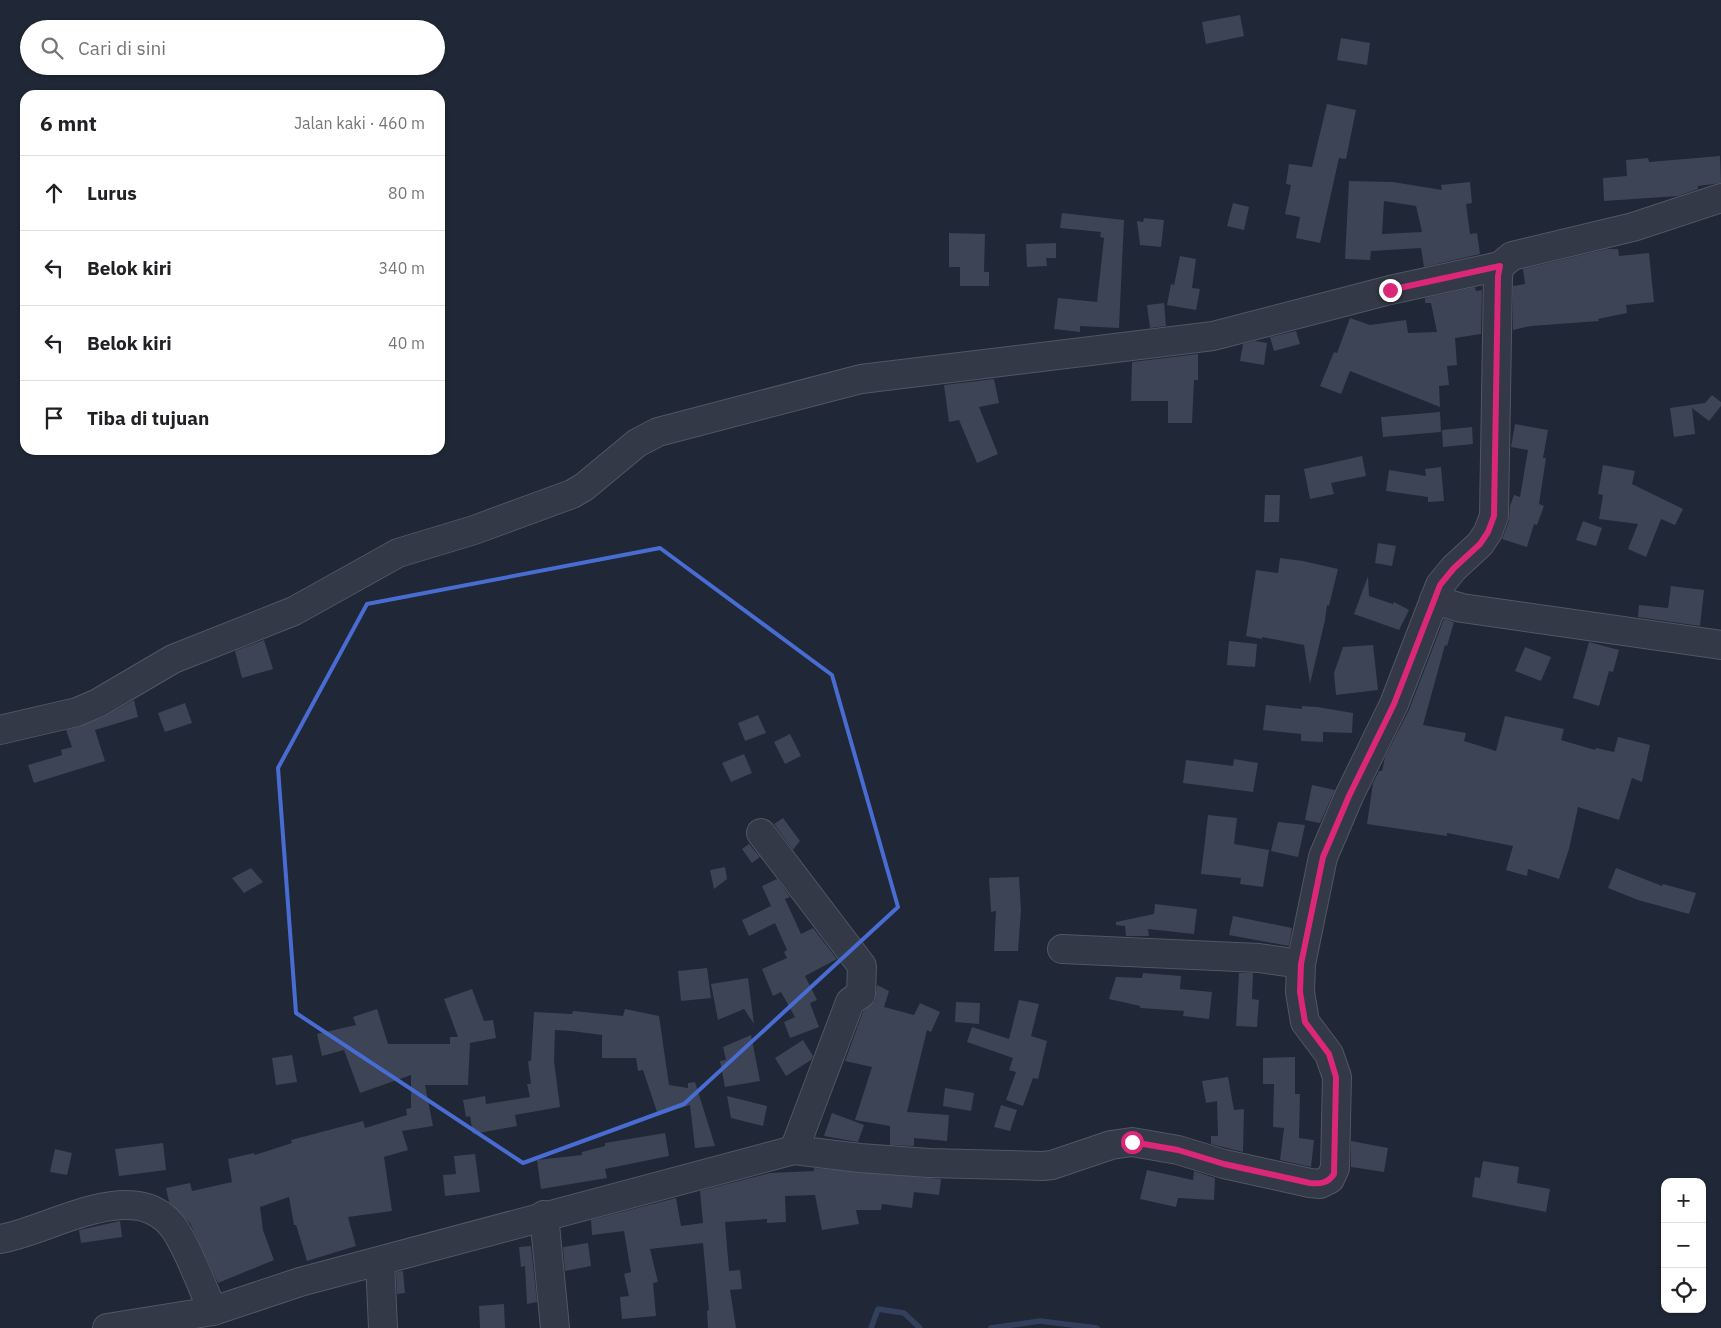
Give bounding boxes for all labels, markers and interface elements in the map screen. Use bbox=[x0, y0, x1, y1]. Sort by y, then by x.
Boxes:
search box bbox=[20, 20, 445, 75]
icon: search bbox=[38, 34, 66, 62]
text: Cari di sini bbox=[78, 36, 166, 60]
text: 6 mnt bbox=[40, 109, 97, 137]
text: Jalan kaki · 460 m bbox=[294, 113, 425, 133]
icon: ahead bbox=[40, 179, 68, 207]
text: Lurus bbox=[87, 181, 137, 205]
text: 80 m bbox=[388, 183, 425, 203]
icon: left bbox=[40, 254, 68, 282]
text: Belok kiri bbox=[87, 256, 172, 280]
text: 340 m bbox=[378, 258, 425, 278]
route end bbox=[1379, 279, 1402, 302]
icon: left bbox=[40, 329, 68, 357]
text: Belok kiri bbox=[87, 331, 172, 355]
text: 40 m bbox=[388, 333, 425, 353]
icon: arrive bbox=[40, 404, 68, 432]
text: Tiba di tujuan bbox=[87, 406, 209, 430]
route start bbox=[1121, 1131, 1144, 1154]
map controls bbox=[1661, 1178, 1706, 1313]
button: + bbox=[1661, 1178, 1706, 1223]
button: − bbox=[1661, 1223, 1706, 1268]
button: locate bbox=[1661, 1268, 1706, 1313]

